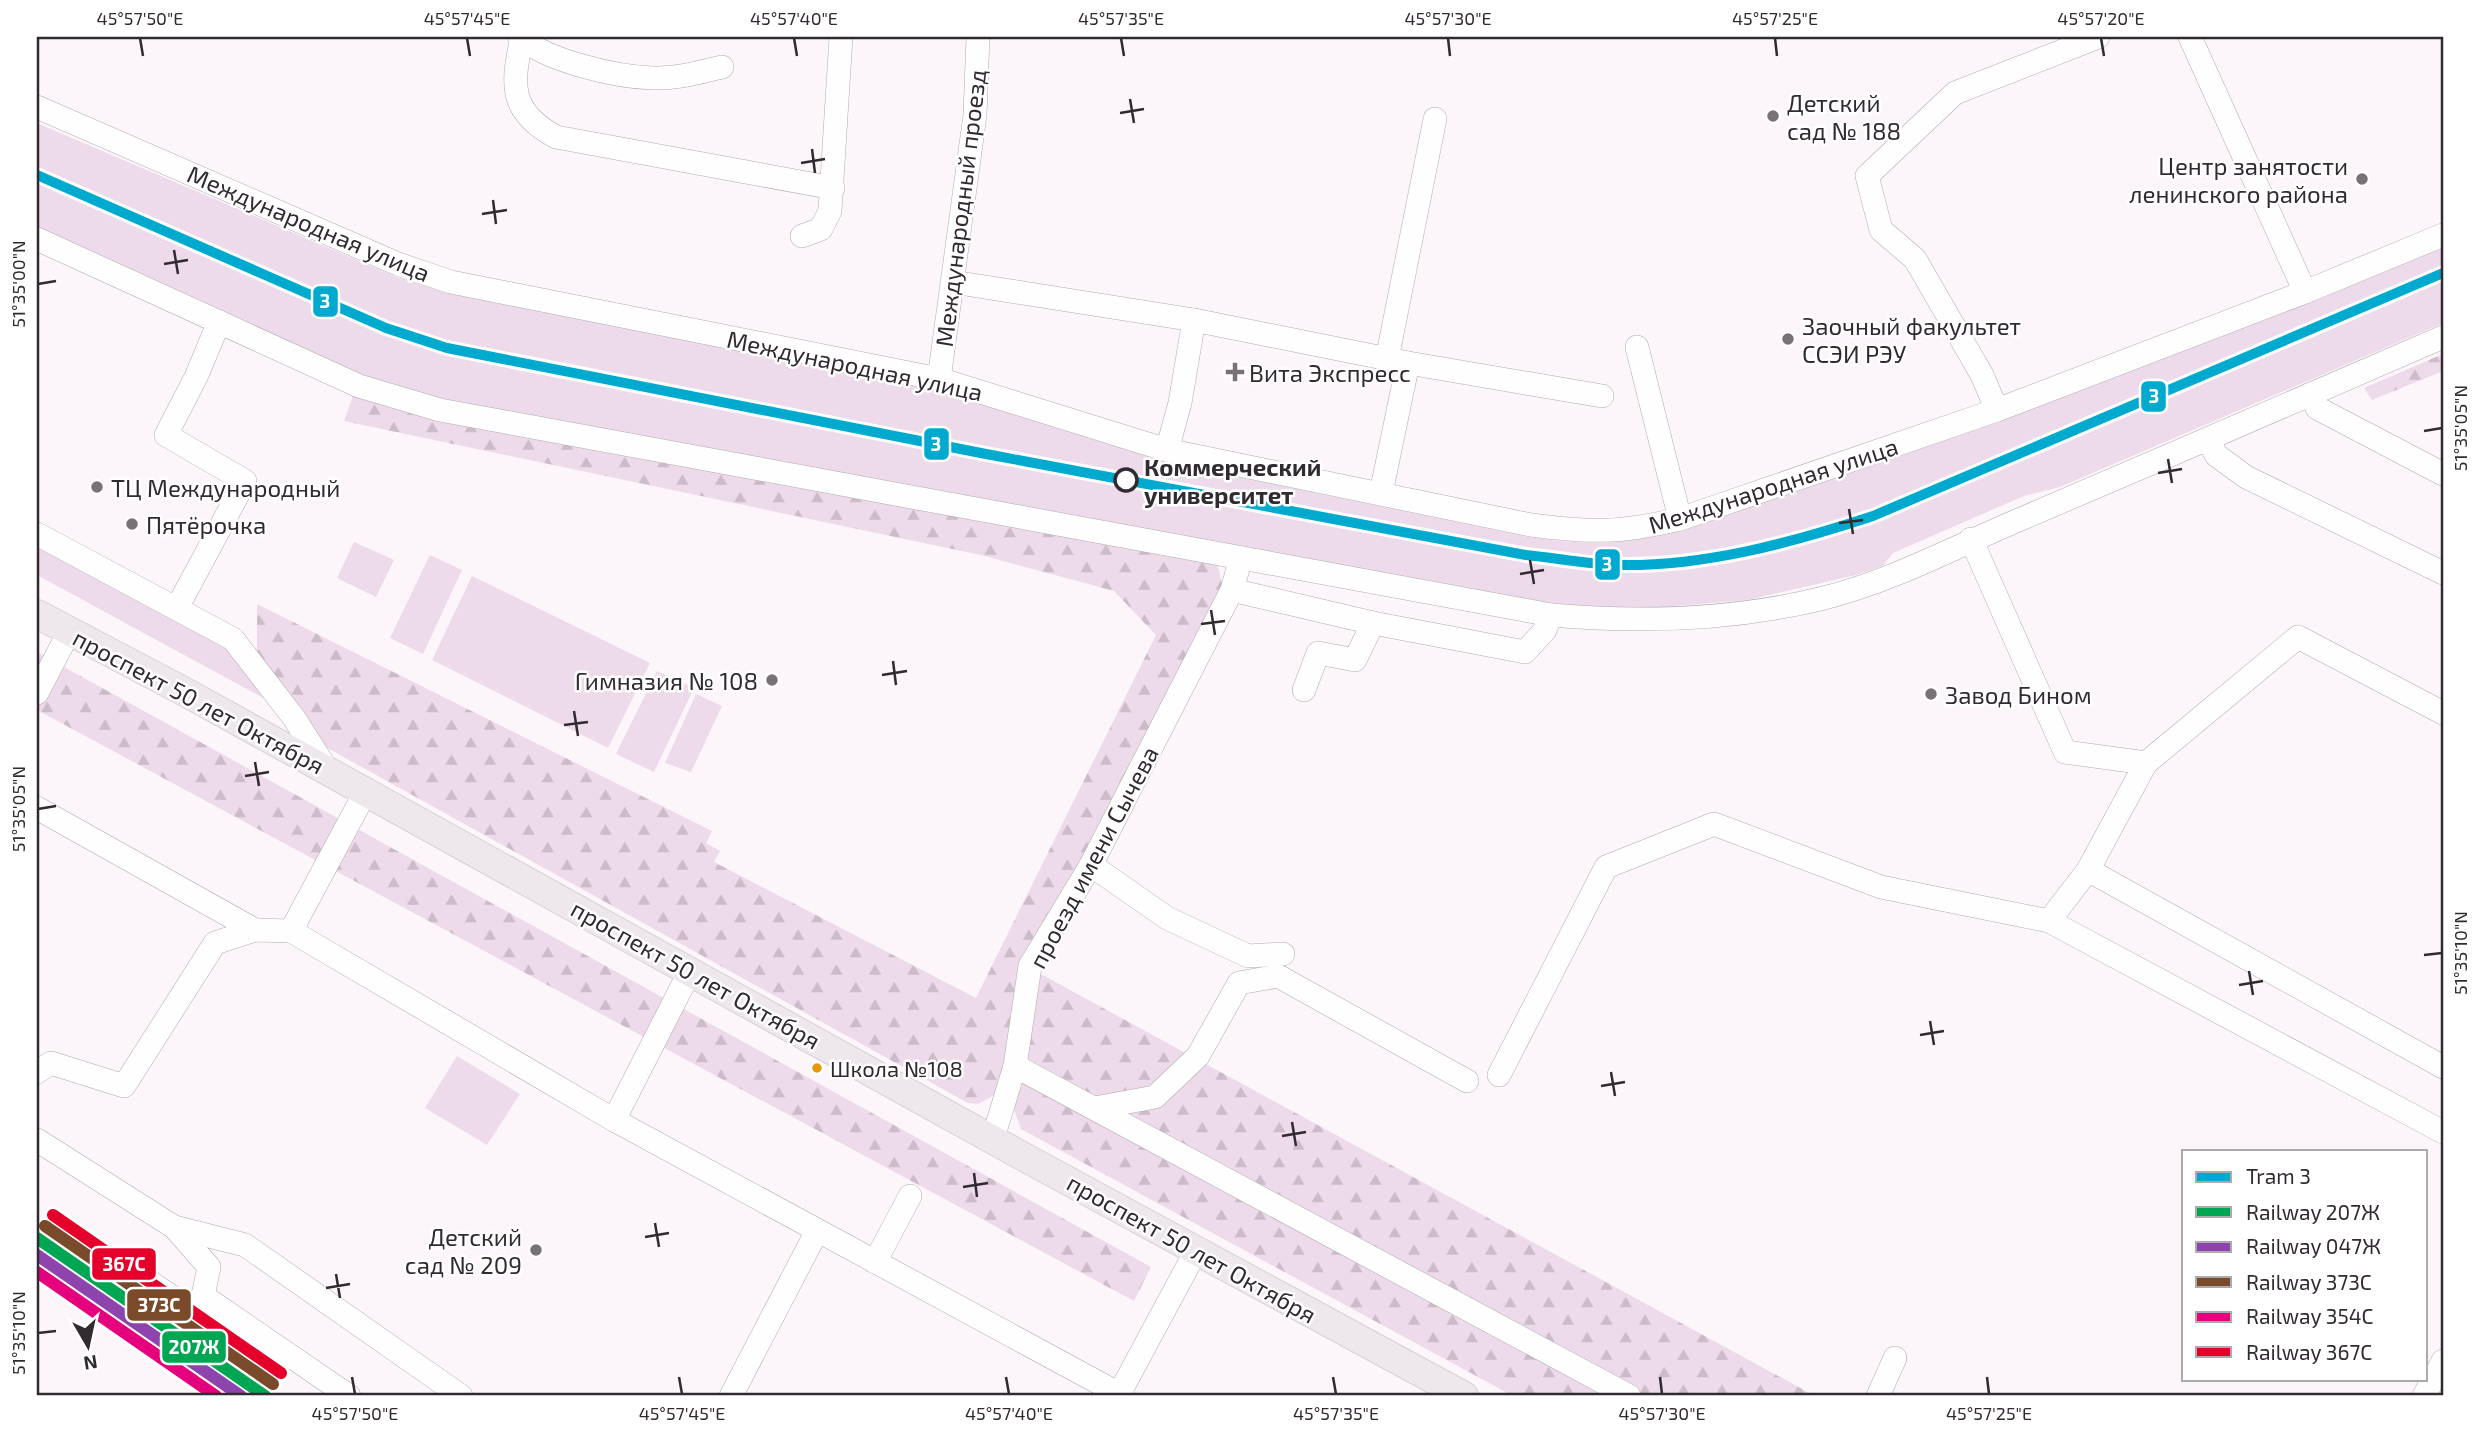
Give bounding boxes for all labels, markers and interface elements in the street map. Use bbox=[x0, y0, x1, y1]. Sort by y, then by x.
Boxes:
text: 45°57'50"E bbox=[97, 7, 183, 29]
text: 45°57'45"E bbox=[424, 7, 510, 29]
text: 45°57'40"E bbox=[750, 7, 838, 29]
text: 45°57'35"E bbox=[1078, 7, 1164, 29]
text: 45°57'30"E bbox=[1404, 7, 1492, 29]
text: 45°57'25"E bbox=[1732, 7, 1818, 29]
text: 45°57'20"E bbox=[2057, 7, 2145, 29]
street label: Международный проезд bbox=[929, 68, 992, 348]
place label: Детский сад № 188 bbox=[1787, 88, 1901, 145]
marker: Детский сад № 188 bbox=[1765, 108, 1781, 124]
place label: Центр занятости ленинского района bbox=[2129, 151, 2348, 208]
street label: Международная улица bbox=[183, 159, 435, 288]
marker: Центр занятости ленинского района bbox=[2354, 171, 2370, 187]
text: 51°35'00"N bbox=[7, 240, 29, 328]
line badge: 3 bbox=[312, 285, 339, 318]
text: 3 bbox=[320, 289, 330, 312]
place label: Заочный факультет ССЭИ РЭУ bbox=[1802, 311, 2021, 368]
street label: Международная улица bbox=[724, 324, 986, 407]
marker: Заочный факультет ССЭИ РЭУ bbox=[1780, 331, 1796, 347]
place label: Вита Экспресс bbox=[1249, 358, 1411, 387]
marker: Вита Экспресс bbox=[1227, 364, 1243, 380]
line badge: 3 bbox=[2140, 380, 2167, 413]
text: 3 bbox=[2149, 384, 2159, 407]
text: 51°35'05"N bbox=[2449, 385, 2471, 471]
line badge: 3 bbox=[923, 427, 950, 461]
street label: Международная улица bbox=[1645, 431, 1902, 540]
text: 3 bbox=[931, 432, 941, 455]
place label: Коммерческий университет bbox=[1144, 452, 1321, 509]
marker: Коммерческий университет bbox=[1114, 468, 1138, 492]
place label: ТЦ Международный bbox=[111, 473, 340, 503]
marker: ТЦ Международный bbox=[89, 479, 105, 495]
place label: Пятёрочка bbox=[146, 510, 266, 539]
marker: Пятёрочка bbox=[124, 516, 140, 532]
line badge: 3 bbox=[1594, 548, 1621, 581]
text: 3 bbox=[1602, 552, 1612, 575]
street label: проспект 50 лет Октября bbox=[68, 622, 330, 780]
place label: Гимназия № 108 bbox=[575, 666, 758, 695]
marker: Гимназия № 108 bbox=[764, 672, 780, 688]
place label: Завод Бином bbox=[1945, 680, 2092, 709]
marker: Завод Бином bbox=[1923, 686, 1939, 702]
street label: проезд имени Сычева bbox=[1022, 741, 1164, 973]
text: 51°35'05"N bbox=[7, 766, 29, 852]
street label: проспект 50 лет Октября bbox=[566, 893, 826, 1055]
text: 51°35'10"N bbox=[2449, 911, 2471, 995]
place label: Школа №108 bbox=[830, 1055, 963, 1081]
marker: Школа №108 bbox=[810, 1061, 824, 1075]
legend bbox=[2182, 1150, 2428, 1380]
text: Tram 3 bbox=[2246, 1163, 2311, 1188]
street label: проспект 50 лет Октября bbox=[1062, 1167, 1322, 1329]
text: Railway 207Ж bbox=[2246, 1199, 2380, 1224]
place label: Детский сад № 209 bbox=[405, 1222, 522, 1279]
text: Railway 047Ж bbox=[2246, 1233, 2381, 1258]
marker: Детский сад № 209 bbox=[528, 1242, 544, 1258]
line badge: 367С bbox=[91, 1247, 157, 1281]
text: 367С bbox=[102, 1252, 146, 1275]
text: Railway 373C bbox=[2246, 1269, 2372, 1294]
line badge: 373C bbox=[126, 1288, 192, 1322]
text: 51°35'10"N bbox=[7, 1291, 29, 1375]
text: 373C bbox=[138, 1293, 180, 1316]
text: Railway 354С bbox=[2246, 1303, 2374, 1328]
north arrow bbox=[52, 1310, 122, 1380]
line badge: 207Ж bbox=[161, 1330, 227, 1364]
text: 207Ж bbox=[169, 1335, 220, 1358]
text: Railway 367С bbox=[2246, 1339, 2372, 1364]
text: N bbox=[82, 1351, 99, 1376]
text: 45°57'50"E bbox=[312, 1402, 398, 1424]
text: 45°57'45"E bbox=[639, 1402, 725, 1424]
text: 45°57'40"E bbox=[965, 1402, 1053, 1424]
text: 45°57'35"E bbox=[1293, 1402, 1379, 1424]
text: 45°57'30"E bbox=[1618, 1402, 1706, 1424]
text: 45°57'25"E bbox=[1946, 1402, 2032, 1424]

